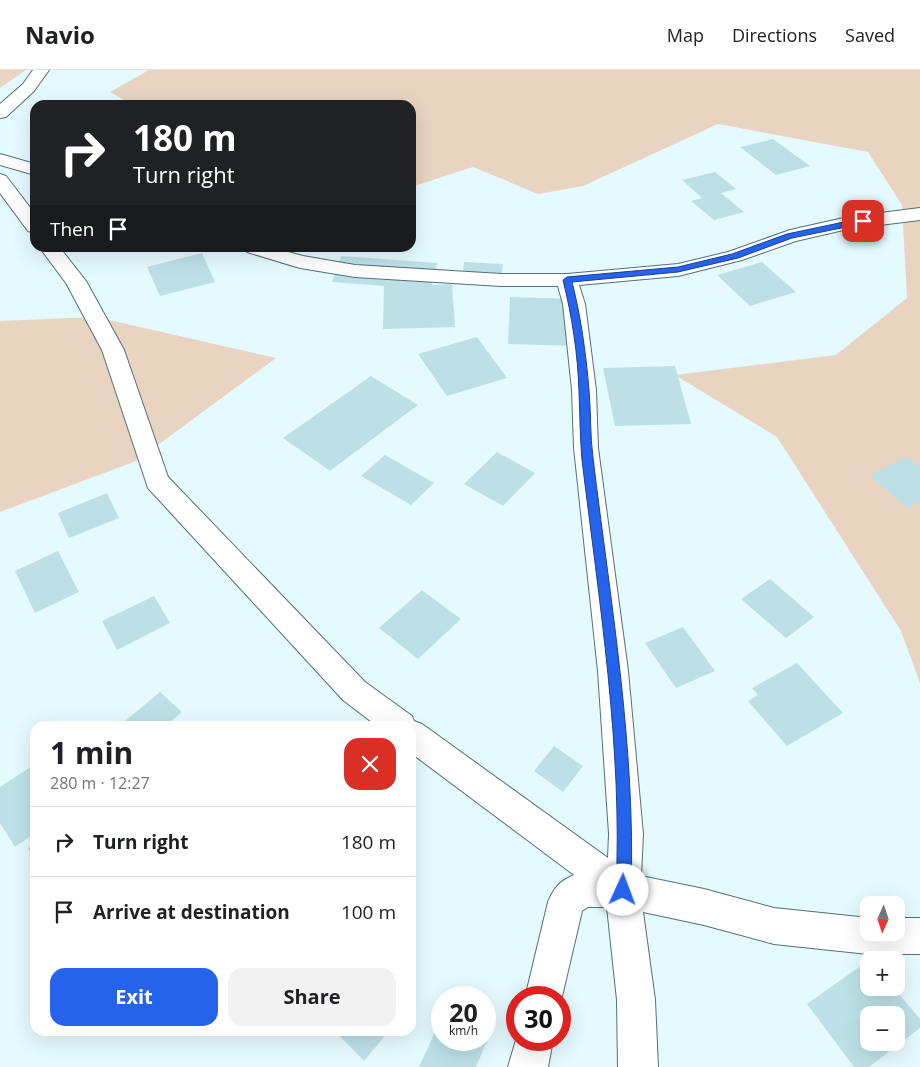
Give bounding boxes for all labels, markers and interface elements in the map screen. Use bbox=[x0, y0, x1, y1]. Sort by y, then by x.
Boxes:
text: Navio bbox=[25, 18, 95, 51]
text: Map bbox=[667, 23, 704, 47]
text: Directions bbox=[732, 23, 817, 47]
text: Saved bbox=[845, 23, 895, 47]
text: 180 m bbox=[133, 114, 237, 161]
icon: right bbox=[50, 120, 115, 185]
text: Turn right bbox=[133, 159, 235, 189]
pin bbox=[842, 200, 884, 242]
icon: arrive bbox=[849, 207, 877, 235]
icon: arrive bbox=[104, 215, 132, 243]
text: Then bbox=[50, 216, 94, 242]
text: 1 min bbox=[50, 732, 133, 773]
button: close bbox=[344, 738, 396, 790]
text: 280 m · 12:27 bbox=[50, 772, 150, 794]
icon: right bbox=[50, 828, 78, 856]
text: Turn right bbox=[93, 829, 188, 855]
text: 180 m bbox=[341, 829, 396, 855]
position arrow bbox=[596, 863, 648, 915]
north arrow bbox=[860, 896, 905, 941]
map controls bbox=[860, 896, 905, 1051]
icon: arrive bbox=[50, 898, 78, 926]
text: Arrive at destination bbox=[93, 899, 290, 925]
text: 100 m bbox=[341, 899, 396, 925]
button: + bbox=[860, 951, 905, 996]
button: Exit bbox=[50, 968, 218, 1026]
button: Share bbox=[228, 968, 396, 1026]
speed limit sign: 30 bbox=[506, 986, 571, 1051]
text: 20 bbox=[449, 995, 478, 1029]
button: − bbox=[860, 1006, 905, 1051]
text: km/h bbox=[449, 1022, 478, 1039]

